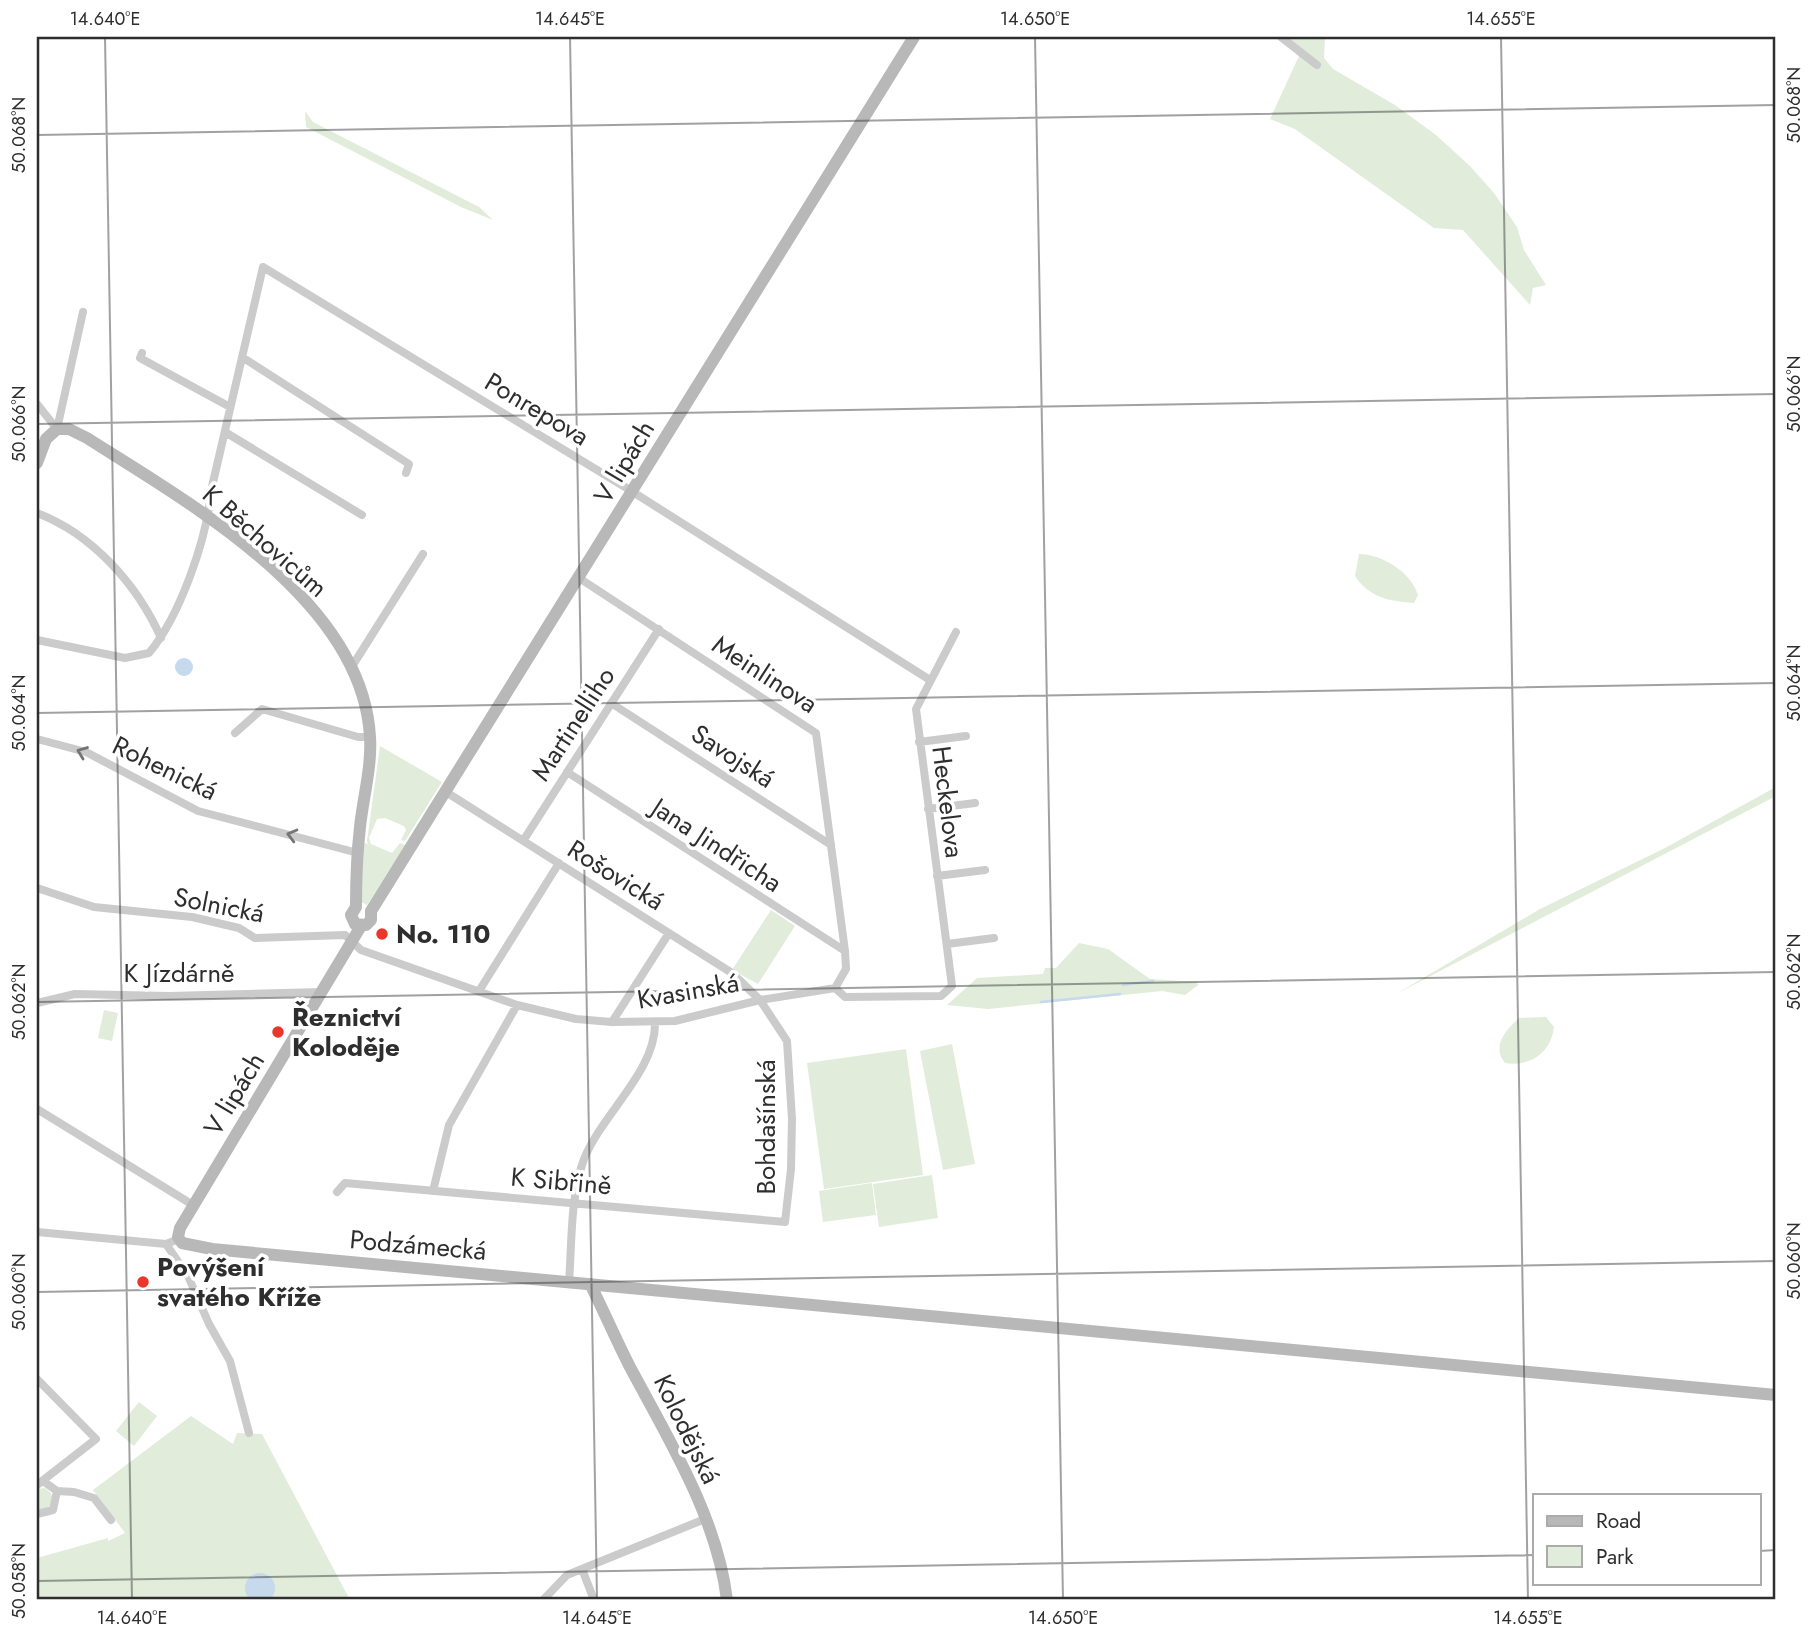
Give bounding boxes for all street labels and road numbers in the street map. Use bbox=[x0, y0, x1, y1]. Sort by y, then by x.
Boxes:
street label: Ponrepova bbox=[478, 363, 596, 455]
street label: V lipách bbox=[584, 413, 664, 511]
street label: K Běchovicům bbox=[194, 476, 336, 606]
street label: Meinlinova bbox=[705, 626, 825, 722]
street label: Martinelliho bbox=[522, 660, 624, 788]
street label: Savojská bbox=[684, 715, 782, 797]
street label: Rohenická bbox=[106, 726, 224, 810]
street label: Heckelova bbox=[922, 744, 974, 860]
street label: Jana Jindřicha bbox=[642, 787, 790, 901]
street label: Rošovická bbox=[560, 830, 672, 920]
street label: Solnická bbox=[171, 878, 267, 932]
street label: K Jízdárně bbox=[124, 954, 234, 992]
street label: Kvasinská bbox=[634, 963, 742, 1019]
street label: V lipách bbox=[194, 1045, 274, 1143]
street label: Bohdašínská bbox=[747, 1059, 785, 1195]
street label: K Sibřině bbox=[509, 1158, 613, 1204]
street label: Podzámecká bbox=[348, 1220, 488, 1270]
street label: Kolodějská bbox=[644, 1368, 730, 1490]

